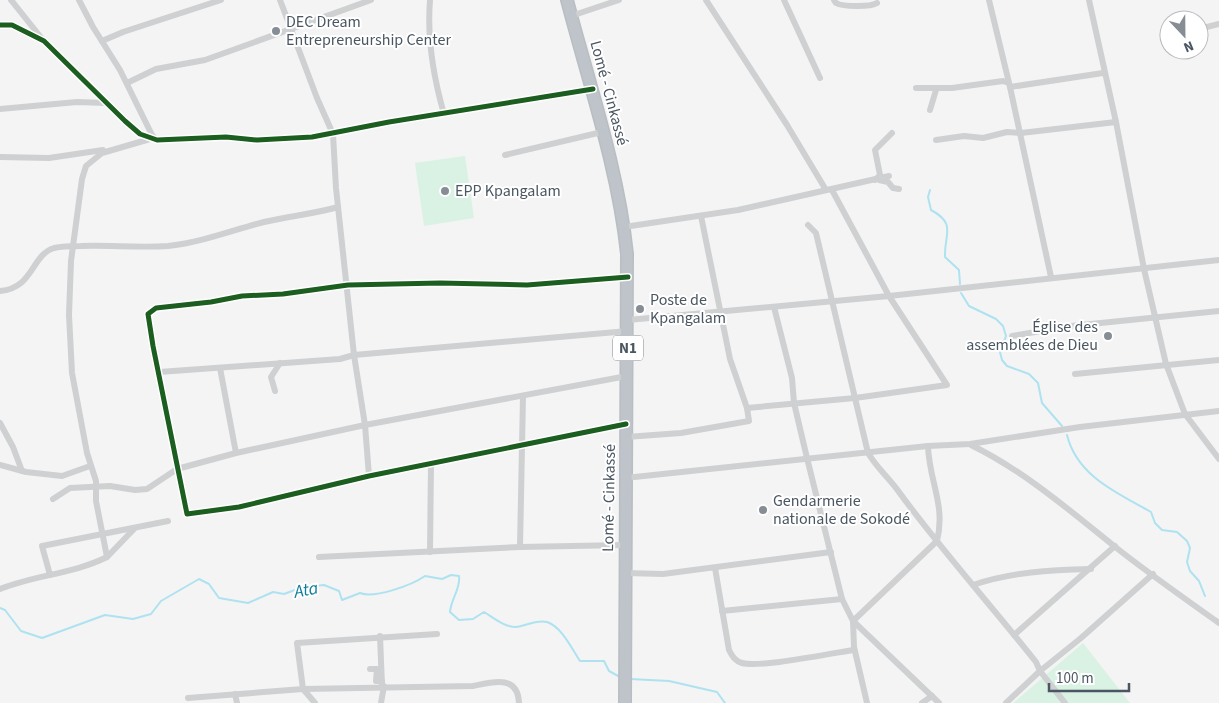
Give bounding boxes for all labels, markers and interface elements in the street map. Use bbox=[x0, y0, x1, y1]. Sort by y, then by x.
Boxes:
north arrow bbox=[1159, 10, 1209, 60]
place label: DEC Dream Entrepreneurship Center bbox=[286, 11, 451, 51]
marker: DEC Dream Entrepreneurship Center bbox=[270, 25, 282, 37]
text: N bbox=[1180, 35, 1197, 57]
street label: Lomé - Cinkassé bbox=[584, 38, 634, 148]
place label: EPP Kpangalam bbox=[455, 180, 561, 202]
marker: EPP Kpangalam bbox=[439, 185, 451, 197]
place label: Poste de Kpangalam bbox=[650, 289, 726, 329]
marker: Poste de Kpangalam bbox=[634, 303, 646, 315]
place label: Église des assemblées de Dieu bbox=[966, 316, 1098, 356]
marker: Église des assemblées de Dieu bbox=[1102, 330, 1114, 342]
road number: N1 bbox=[613, 336, 643, 360]
street label: Lomé - Cinkassé bbox=[597, 444, 621, 552]
place label: Gendarmerie nationale de Sokodé bbox=[773, 490, 910, 530]
marker: Gendarmerie nationale de Sokodé bbox=[757, 504, 769, 516]
water label: Ata bbox=[291, 575, 321, 605]
scale bar bbox=[1049, 660, 1129, 692]
text: 100 m bbox=[1056, 668, 1094, 689]

